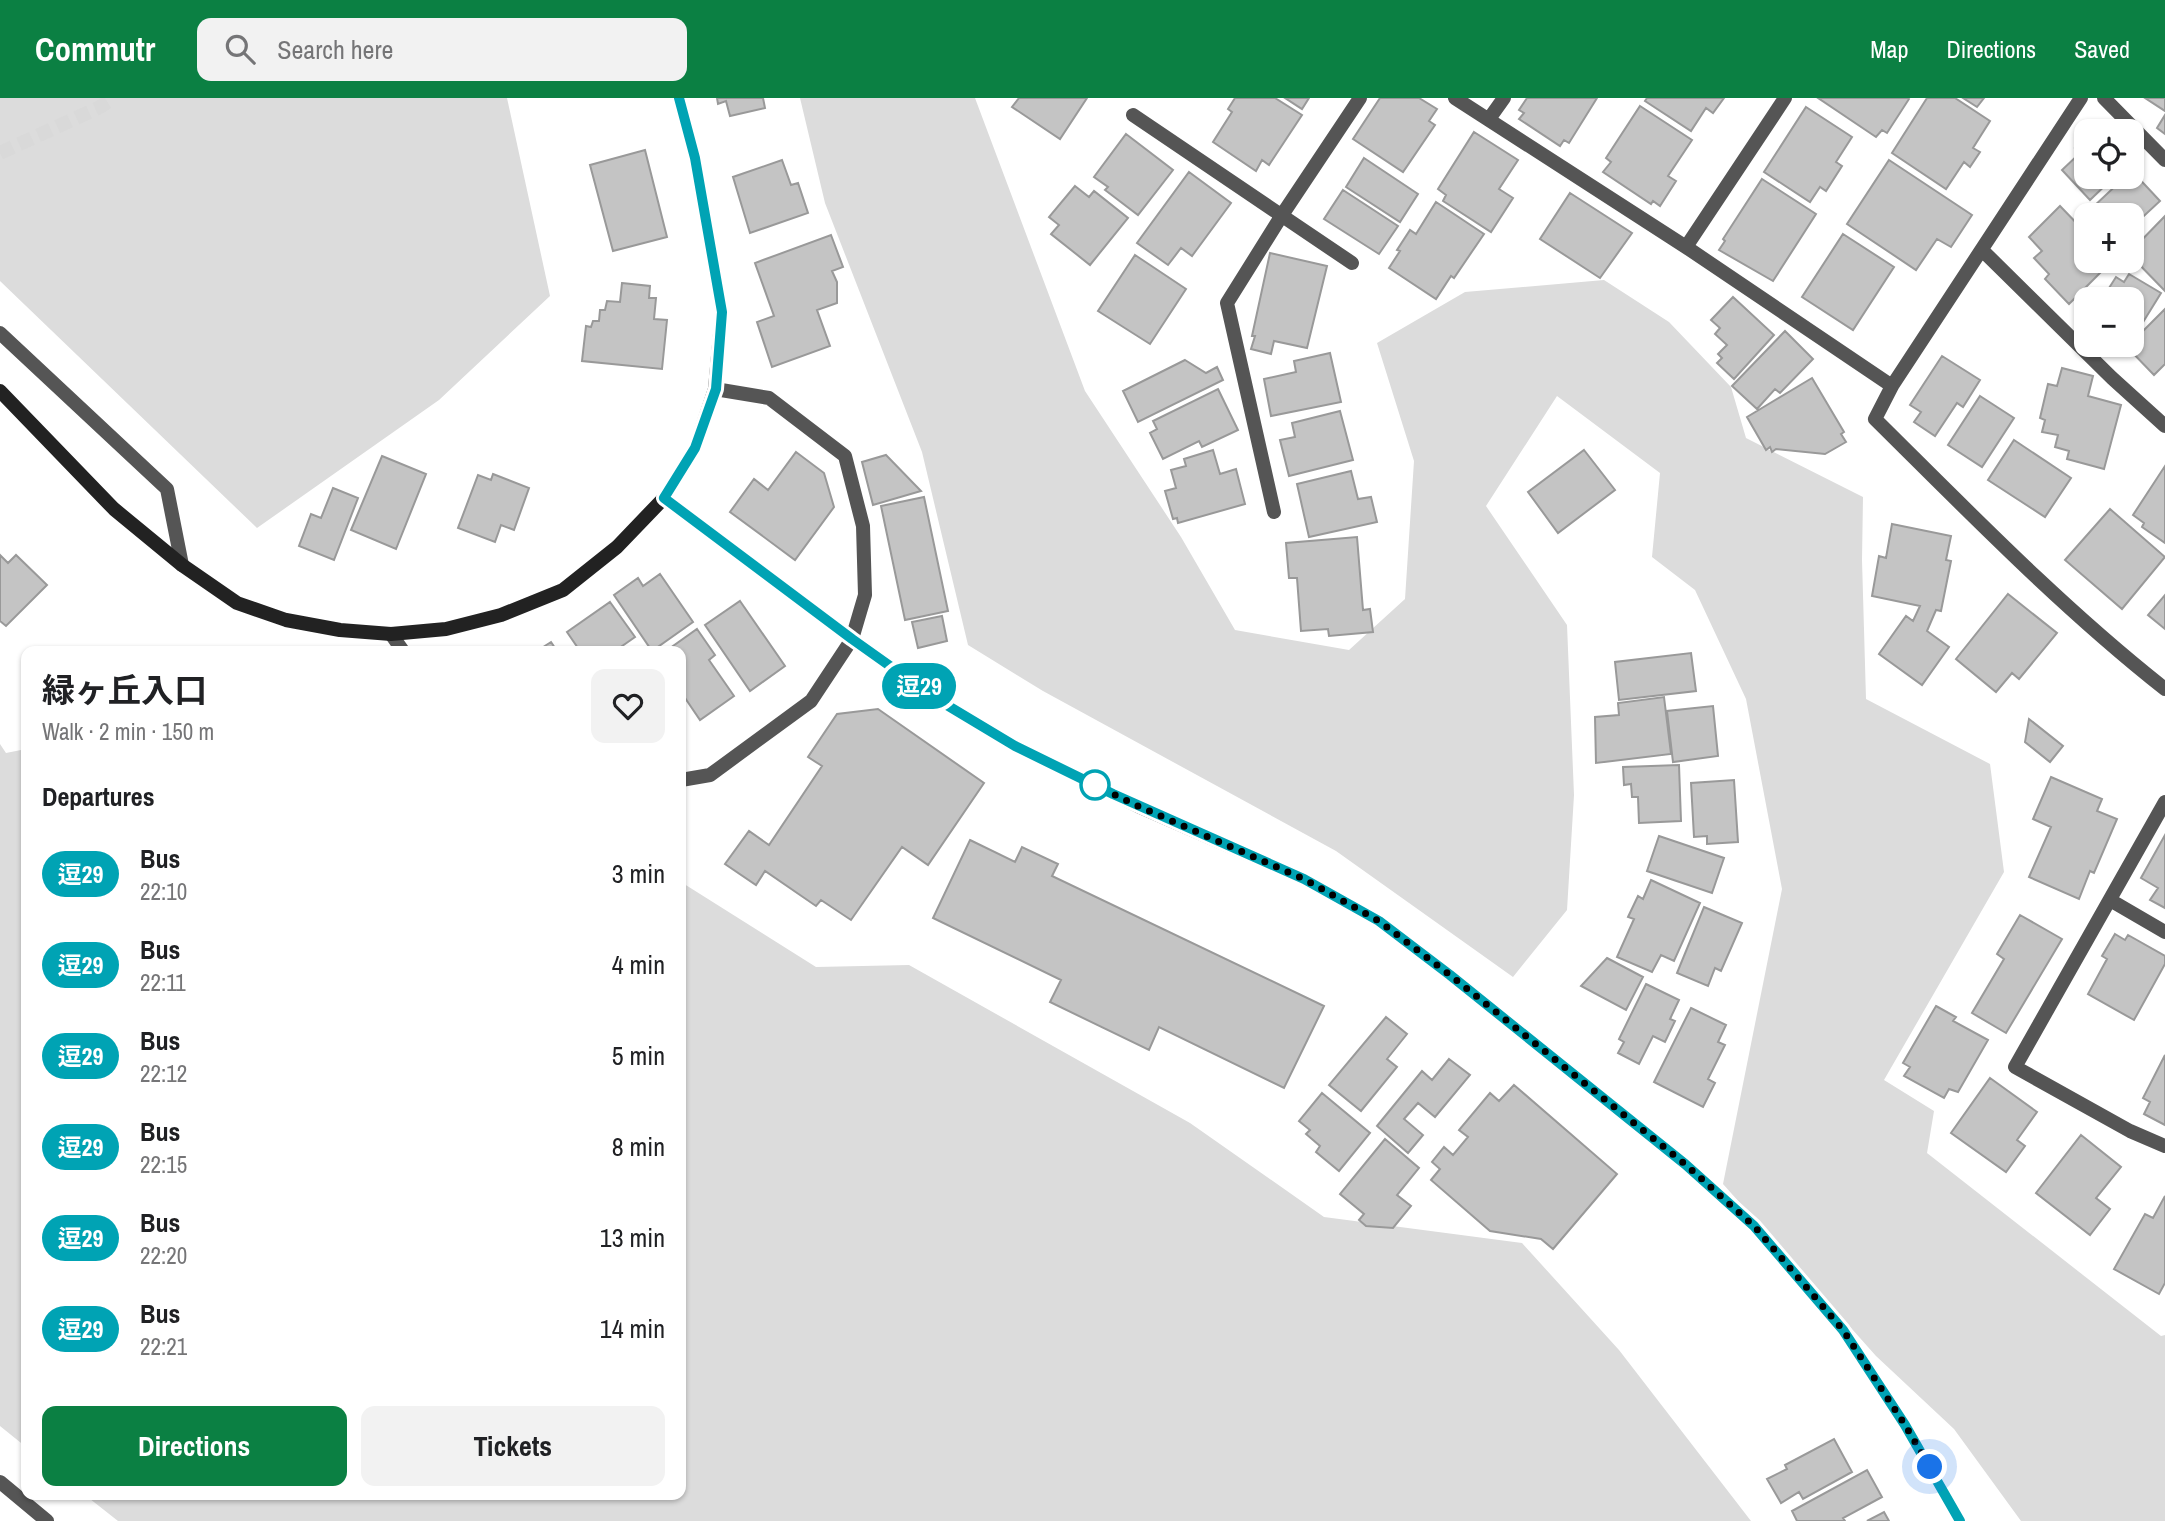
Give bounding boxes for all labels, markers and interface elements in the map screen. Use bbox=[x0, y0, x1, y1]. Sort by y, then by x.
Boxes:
search box bbox=[197, 18, 687, 81]
text: Commutr bbox=[35, 27, 155, 71]
icon: search bbox=[221, 30, 259, 68]
text: Search here bbox=[277, 32, 393, 67]
text: Map bbox=[1870, 33, 1908, 65]
text: Directions bbox=[1946, 33, 2036, 65]
text: Saved bbox=[2074, 33, 2130, 65]
map controls bbox=[2074, 119, 2144, 357]
button: locate bbox=[2074, 119, 2144, 189]
button: + bbox=[2074, 203, 2144, 273]
button: − bbox=[2074, 287, 2144, 357]
line badge: 逗29 bbox=[879, 663, 959, 709]
text: 緑ヶ丘入口 bbox=[42, 668, 207, 712]
button: heart bbox=[591, 669, 665, 743]
text: 逗29 bbox=[896, 670, 942, 702]
text: Walk · 2 min · 150 m bbox=[42, 716, 214, 747]
unlabelled marker bbox=[1080, 770, 1110, 800]
text: Departures bbox=[42, 779, 155, 814]
text: Bus bbox=[140, 841, 180, 876]
text: 3 min bbox=[612, 856, 665, 891]
text: 逗29 bbox=[58, 858, 103, 890]
text: 22:10 bbox=[140, 876, 187, 907]
text: Bus bbox=[140, 932, 180, 967]
text: 4 min bbox=[612, 947, 665, 982]
text: 逗29 bbox=[58, 949, 103, 981]
text: 22:11 bbox=[140, 967, 186, 998]
text: Bus bbox=[140, 1023, 180, 1058]
text: 5 min bbox=[612, 1038, 665, 1073]
text: 逗29 bbox=[58, 1040, 103, 1072]
text: 22:12 bbox=[140, 1058, 187, 1089]
text: Bus bbox=[140, 1114, 180, 1149]
text: 8 min bbox=[612, 1129, 665, 1164]
text: 逗29 bbox=[58, 1131, 103, 1163]
text: 22:15 bbox=[140, 1149, 187, 1180]
text: Bus bbox=[140, 1205, 180, 1240]
text: 13 min bbox=[600, 1220, 665, 1255]
text: 逗29 bbox=[58, 1222, 103, 1254]
text: 22:20 bbox=[140, 1240, 187, 1271]
text: Bus bbox=[140, 1296, 180, 1331]
text: 14 min bbox=[600, 1311, 665, 1346]
text: 逗29 bbox=[58, 1313, 103, 1345]
text: 22:21 bbox=[140, 1331, 187, 1362]
button: Directions bbox=[42, 1406, 347, 1486]
button: Tickets bbox=[361, 1406, 665, 1486]
your location bbox=[1912, 1449, 1947, 1484]

